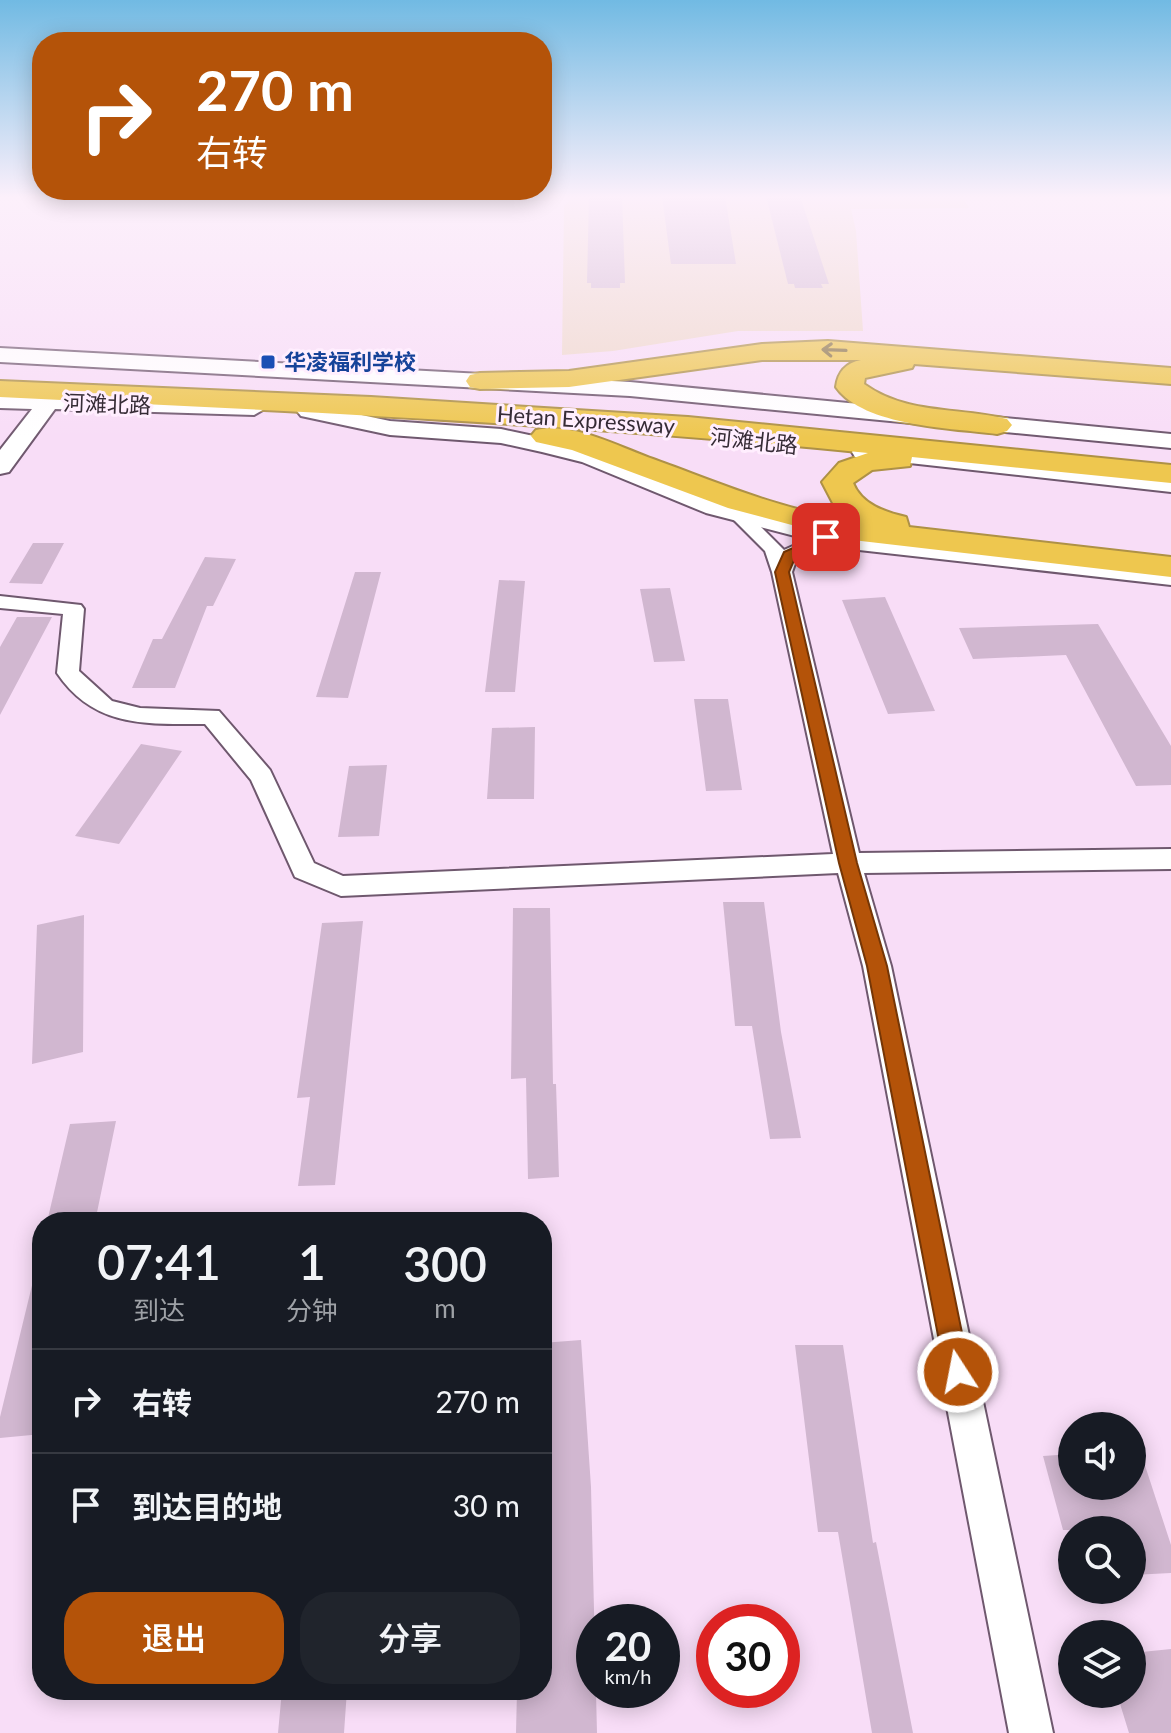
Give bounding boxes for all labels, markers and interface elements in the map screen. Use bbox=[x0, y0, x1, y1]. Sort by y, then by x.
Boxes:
text: 270 m bbox=[196, 56, 354, 123]
icon: right bbox=[64, 64, 168, 168]
text: 右转 bbox=[196, 130, 268, 174]
one-way arrow bbox=[821, 343, 848, 358]
place label: 华凌福利学校 bbox=[284, 348, 416, 375]
marker: 华凌福利学校 bbox=[259, 353, 277, 371]
street label: 河滩北路 bbox=[63, 388, 151, 419]
street label: Hetan Expressway bbox=[496, 400, 676, 439]
street label: 河滩北路 bbox=[709, 422, 799, 459]
pin bbox=[792, 503, 860, 571]
icon: arrive bbox=[804, 515, 848, 559]
text: 07:41 bbox=[97, 1233, 221, 1290]
text: 1 bbox=[298, 1233, 326, 1290]
text: 300 bbox=[403, 1235, 487, 1292]
text: m bbox=[434, 1292, 456, 1324]
text: 到达 bbox=[133, 1294, 185, 1326]
text: 分钟 bbox=[286, 1294, 338, 1326]
position arrow bbox=[916, 1330, 1000, 1414]
icon: right bbox=[64, 1379, 108, 1423]
text: 270 m bbox=[435, 1383, 520, 1419]
text: 右转 bbox=[132, 1384, 192, 1420]
map controls bbox=[1058, 1412, 1146, 1708]
button: sound bbox=[1058, 1412, 1146, 1500]
icon: arrive bbox=[64, 1483, 108, 1527]
text: 30 m bbox=[453, 1487, 520, 1523]
text: 到达目的地 bbox=[132, 1488, 282, 1524]
button: search bbox=[1058, 1516, 1146, 1604]
button: 退出 bbox=[64, 1592, 284, 1684]
button: 分享 bbox=[300, 1592, 520, 1684]
speed limit sign: 30 bbox=[696, 1604, 800, 1708]
button: layers bbox=[1058, 1620, 1146, 1708]
text: 20 bbox=[605, 1622, 651, 1670]
text: km/h bbox=[605, 1664, 651, 1688]

